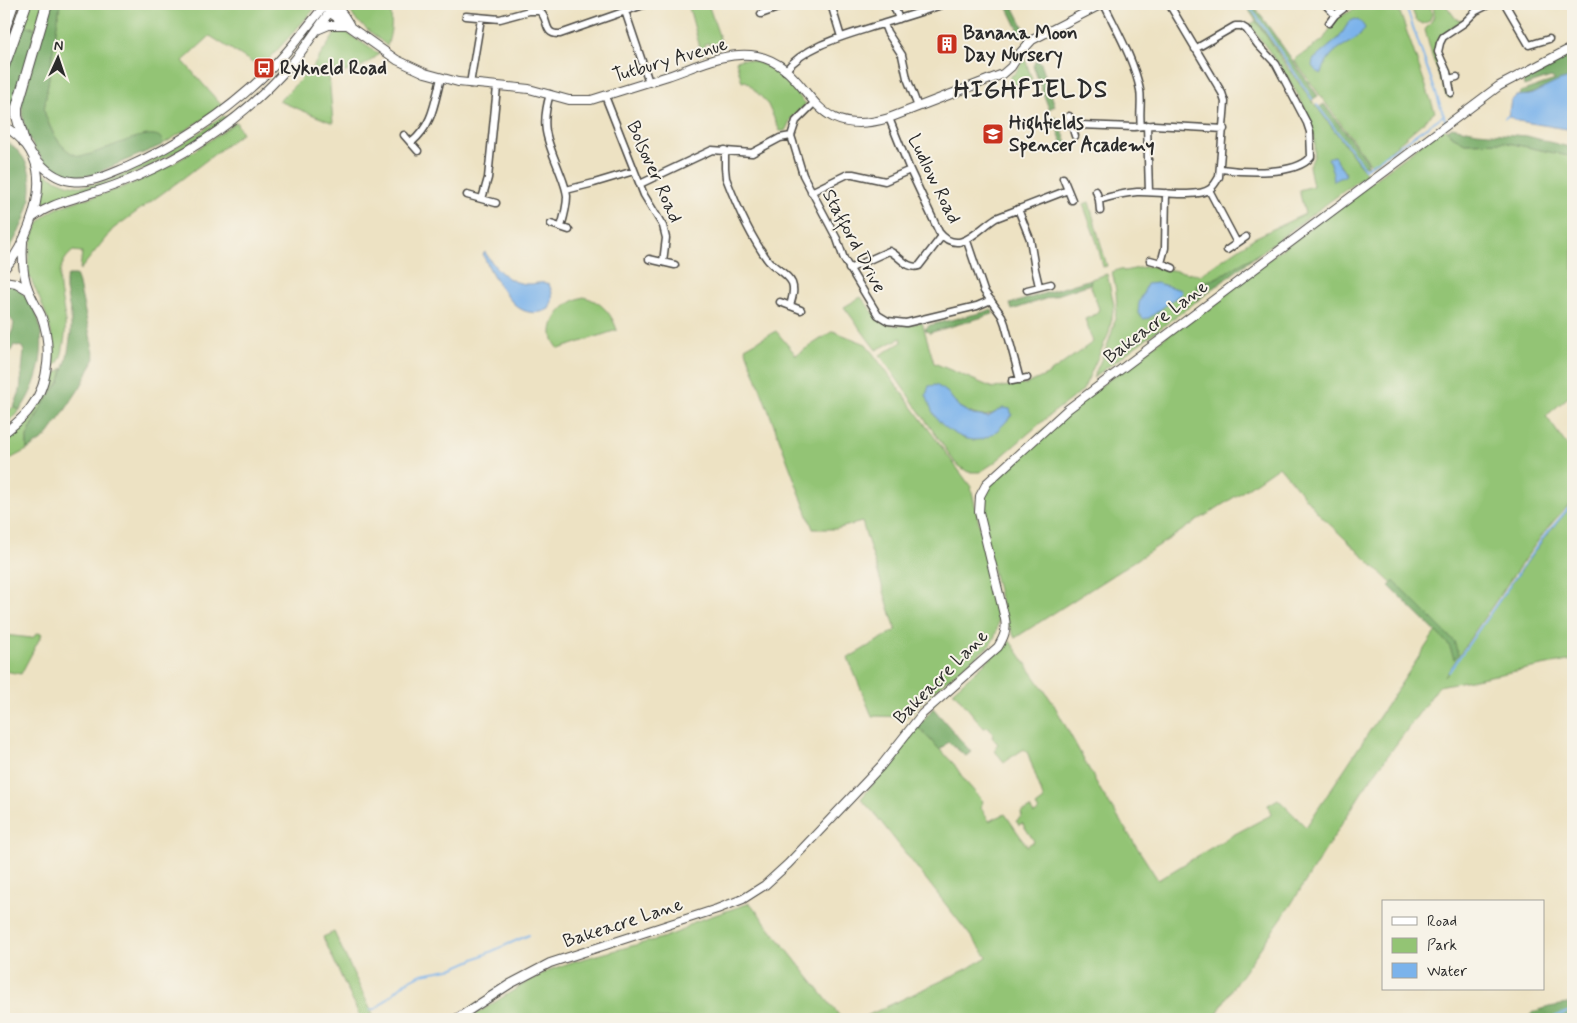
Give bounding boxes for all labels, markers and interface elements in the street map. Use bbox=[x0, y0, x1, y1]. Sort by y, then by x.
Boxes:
place label: Banana Moon Day Nursery bbox=[963, 21, 1078, 69]
north arrow bbox=[32, 32, 82, 82]
street label: Tutbury Avenue bbox=[609, 32, 731, 88]
building icon: Banana Moon Day Nursery bbox=[935, 32, 959, 56]
text: N bbox=[53, 37, 64, 55]
bus stop icon: Rykneld Road bbox=[252, 56, 276, 80]
place label: Rykneld Road bbox=[280, 56, 387, 81]
district label: HIGHFIELDS bbox=[954, 75, 1108, 106]
place label: Highfields Spencer Academy bbox=[1009, 111, 1155, 158]
street label: Bolsover Road bbox=[620, 117, 688, 227]
school or university icon: Highfields Spencer Academy bbox=[981, 122, 1005, 146]
street label: Ludlow Road bbox=[902, 130, 966, 228]
street label: Stafford Drive bbox=[814, 185, 892, 299]
street label: Bakeacre Lane bbox=[1099, 274, 1213, 370]
street label: Bakeacre Lane bbox=[888, 624, 994, 730]
street label: Bakeacre Lane bbox=[560, 892, 686, 954]
legend bbox=[1382, 900, 1544, 990]
text: Road bbox=[1427, 912, 1457, 932]
text: Park bbox=[1427, 936, 1457, 956]
text: Water bbox=[1427, 962, 1467, 982]

